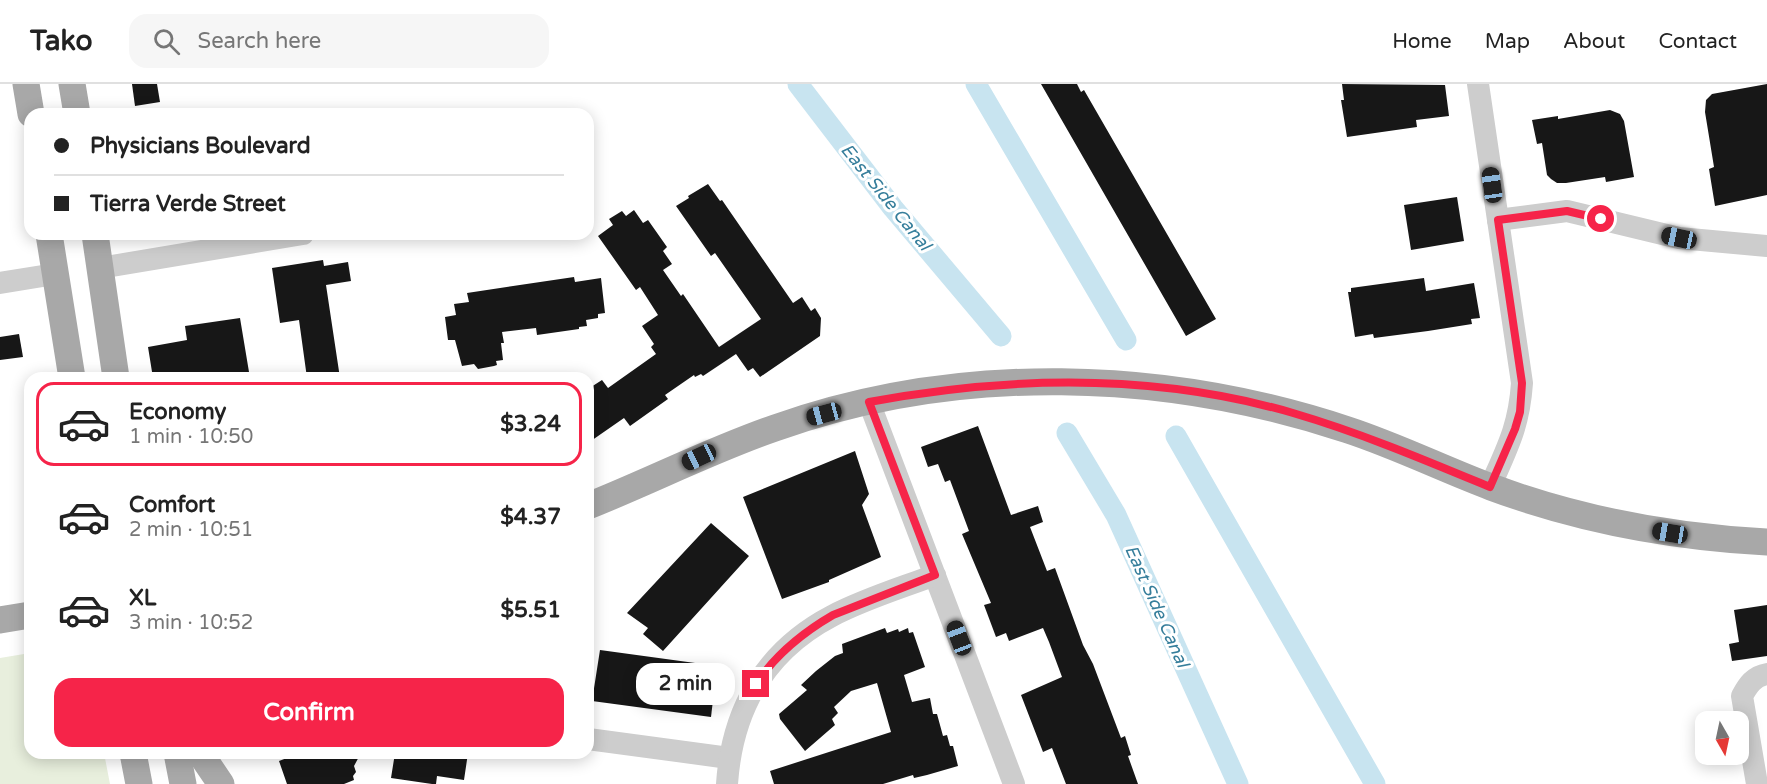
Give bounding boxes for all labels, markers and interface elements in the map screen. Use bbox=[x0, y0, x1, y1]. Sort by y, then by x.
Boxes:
search box bbox=[129, 14, 549, 68]
text: Tako bbox=[30, 24, 93, 58]
icon: search bbox=[150, 25, 183, 58]
text: Search here bbox=[198, 28, 321, 54]
text: Home bbox=[1392, 29, 1452, 54]
text: Map bbox=[1485, 29, 1530, 54]
text: About bbox=[1563, 29, 1625, 54]
text: Contact bbox=[1658, 29, 1737, 54]
text: Physicians Boulevard bbox=[90, 133, 311, 159]
water label: East Side Canal bbox=[836, 139, 937, 257]
car bbox=[1481, 166, 1503, 204]
text: Tierra Verde Street bbox=[90, 191, 286, 217]
route start bbox=[1587, 205, 1614, 232]
car bbox=[1660, 225, 1698, 251]
icon: car bbox=[57, 397, 111, 451]
text: Economy bbox=[129, 399, 226, 425]
car bbox=[804, 401, 844, 427]
text: $3.24 bbox=[500, 411, 561, 437]
text: 1 min · 10:50 bbox=[129, 425, 253, 449]
car bbox=[679, 441, 719, 473]
icon: car bbox=[57, 490, 111, 544]
text: Comfort bbox=[129, 492, 215, 518]
text: $4.37 bbox=[500, 504, 561, 530]
text: 2 min · 10:51 bbox=[129, 518, 253, 542]
car bbox=[1651, 521, 1689, 545]
water label: East Side Canal bbox=[1120, 541, 1195, 673]
icon: car bbox=[57, 583, 111, 637]
text: XL bbox=[129, 585, 156, 611]
text: $5.51 bbox=[500, 597, 561, 623]
text: 3 min · 10:52 bbox=[129, 611, 253, 635]
car bbox=[944, 618, 974, 658]
callout: 2 min bbox=[636, 663, 735, 705]
route end bbox=[742, 670, 769, 697]
text: 2 min bbox=[659, 672, 712, 696]
button: Confirm bbox=[54, 678, 564, 747]
north arrow bbox=[1695, 711, 1749, 765]
map controls bbox=[1695, 711, 1749, 765]

